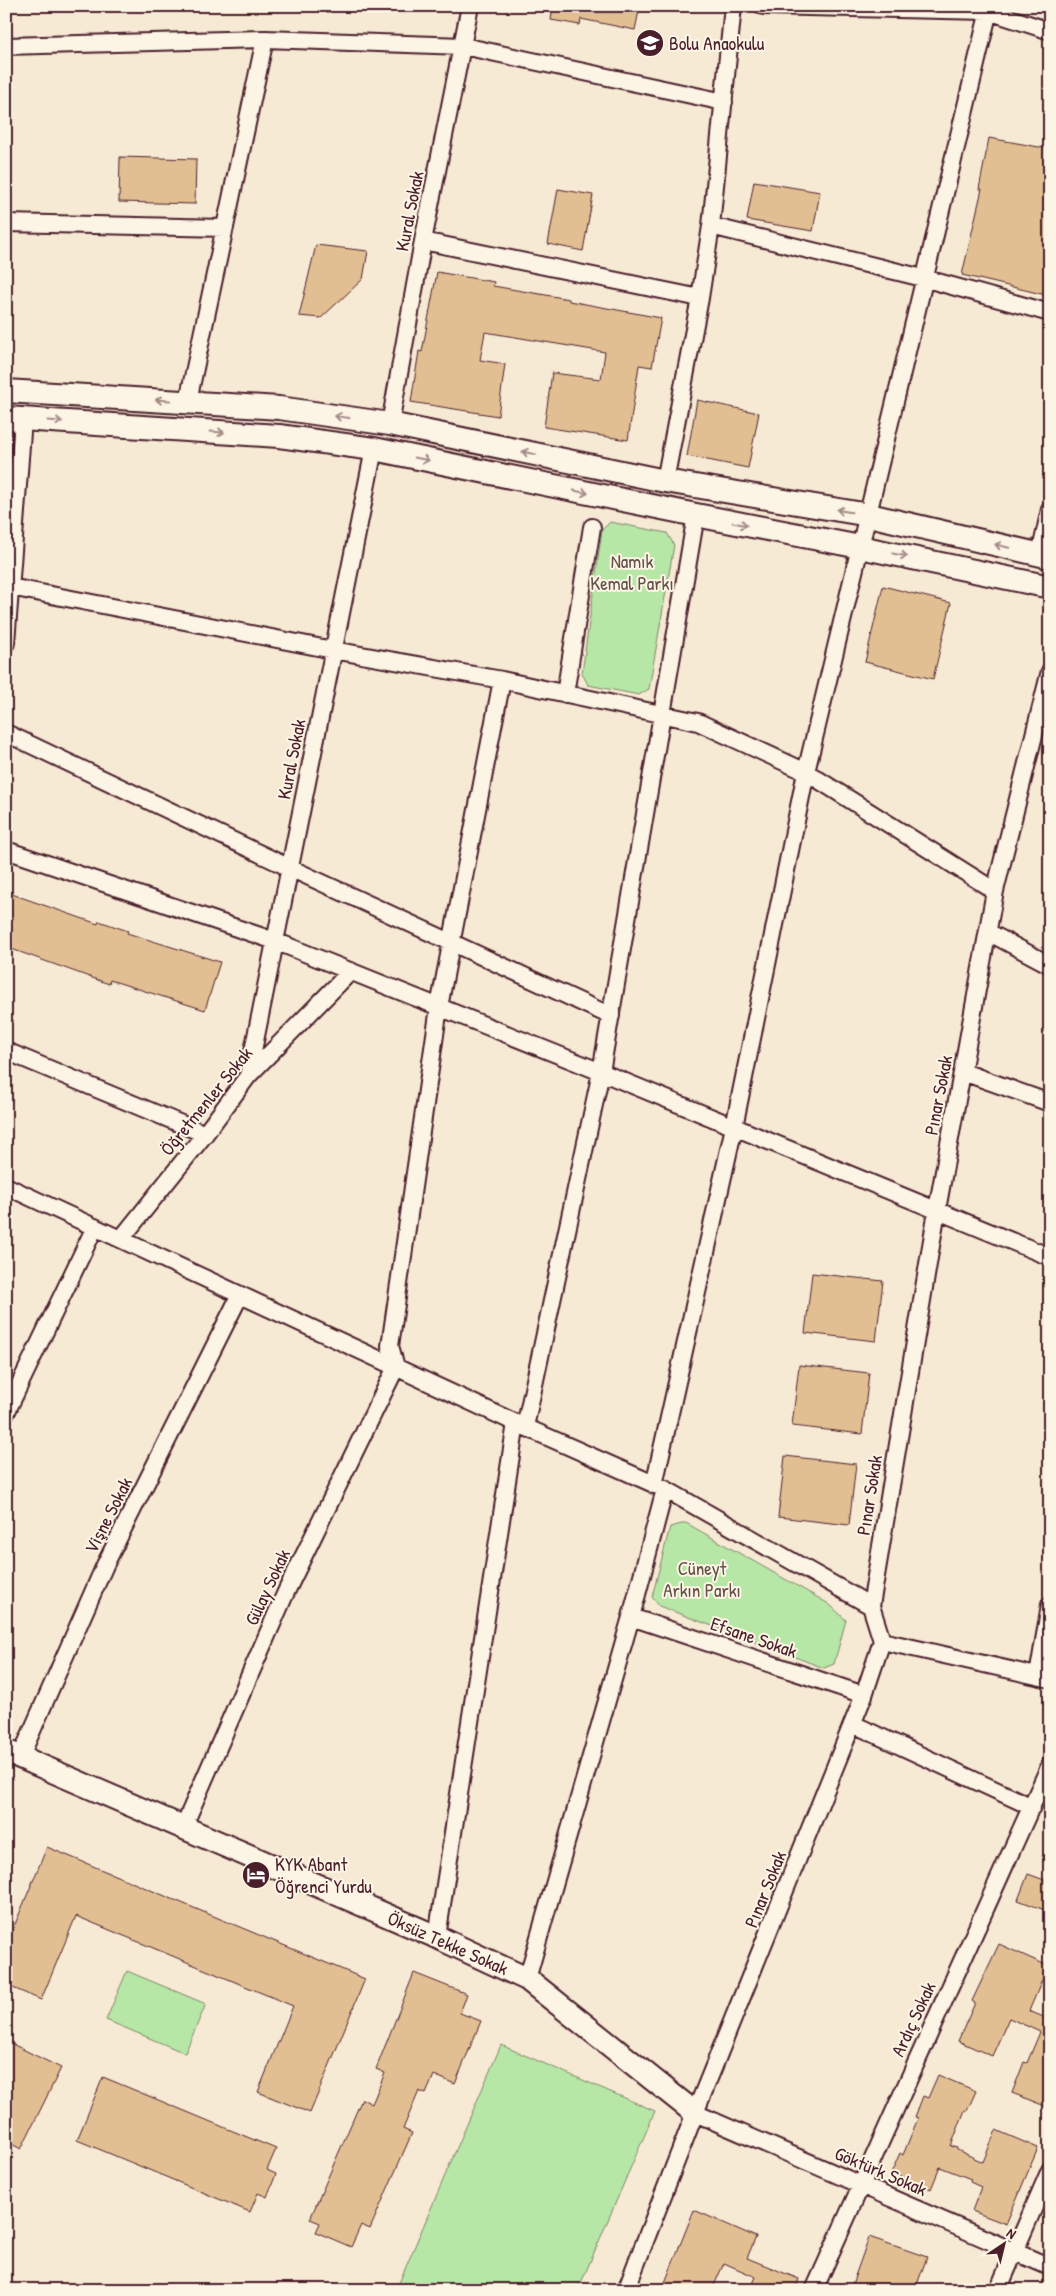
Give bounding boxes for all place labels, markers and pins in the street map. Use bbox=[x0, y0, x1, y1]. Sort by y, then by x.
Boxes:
school or university icon: Bolu Anaokulu bbox=[635, 28, 665, 58]
place label: Bolu Anaokulu bbox=[669, 30, 765, 56]
place label: KYK Abant Öğrenci Yurdu bbox=[275, 1851, 372, 1899]
hotel icon: KYK Abant Öğrenci Yurdu bbox=[241, 1860, 271, 1890]

